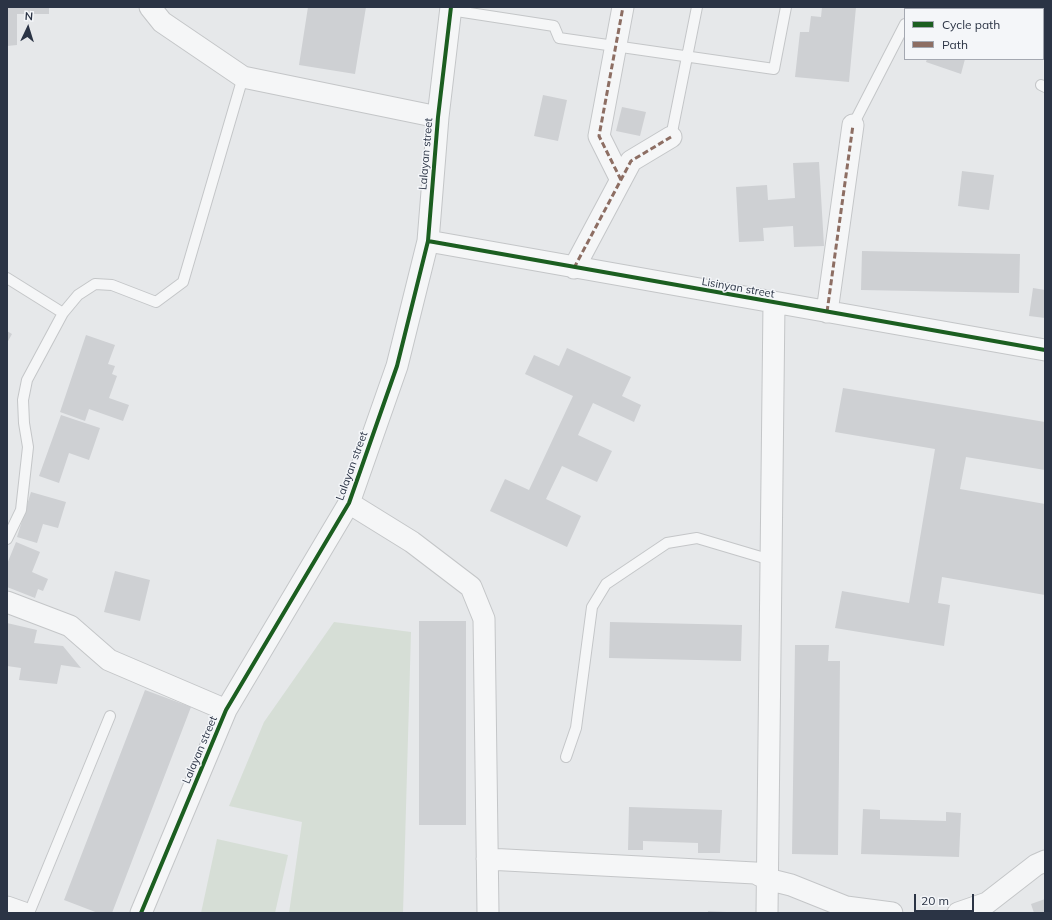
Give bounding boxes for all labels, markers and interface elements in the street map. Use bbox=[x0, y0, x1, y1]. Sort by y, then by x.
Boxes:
north arrow bbox=[8, 8, 48, 48]
legend bbox=[904, 8, 1044, 60]
text: N bbox=[24, 9, 33, 23]
text: Cycle path bbox=[942, 17, 1000, 32]
text: Path bbox=[942, 37, 968, 52]
street label: Lalayan street bbox=[416, 117, 436, 191]
street label: Lisinyan street bbox=[701, 275, 775, 301]
street label: Lalayan street bbox=[333, 430, 371, 502]
street label: Lalayan street bbox=[180, 714, 220, 786]
scale bar bbox=[916, 886, 976, 912]
text: 20 m bbox=[921, 893, 949, 908]

